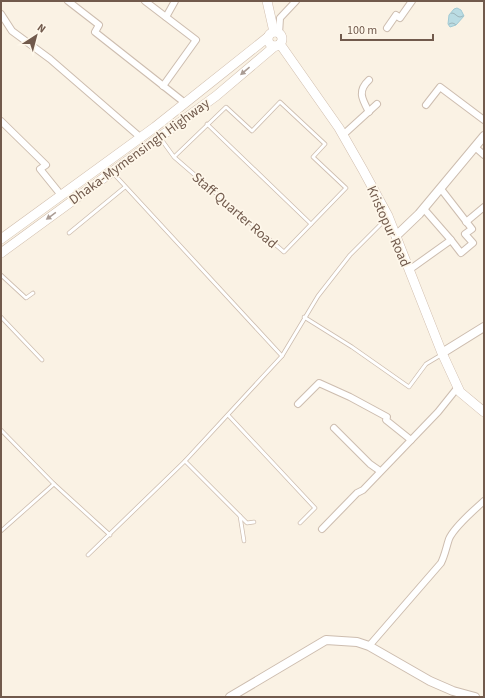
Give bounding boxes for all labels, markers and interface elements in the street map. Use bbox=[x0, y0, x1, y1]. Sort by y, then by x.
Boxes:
north arrow bbox=[16, 16, 56, 56]
scale bar bbox=[341, 16, 433, 42]
text: N bbox=[34, 20, 49, 37]
text: 100 m bbox=[347, 22, 377, 39]
one-way arrow bbox=[240, 66, 250, 75]
street label: Dhaka-Mymensingh Highway bbox=[65, 94, 214, 210]
street label: Staff Quarter Road bbox=[187, 168, 281, 254]
street label: Kristopur Road bbox=[361, 183, 415, 270]
one-way arrow bbox=[46, 212, 57, 220]

